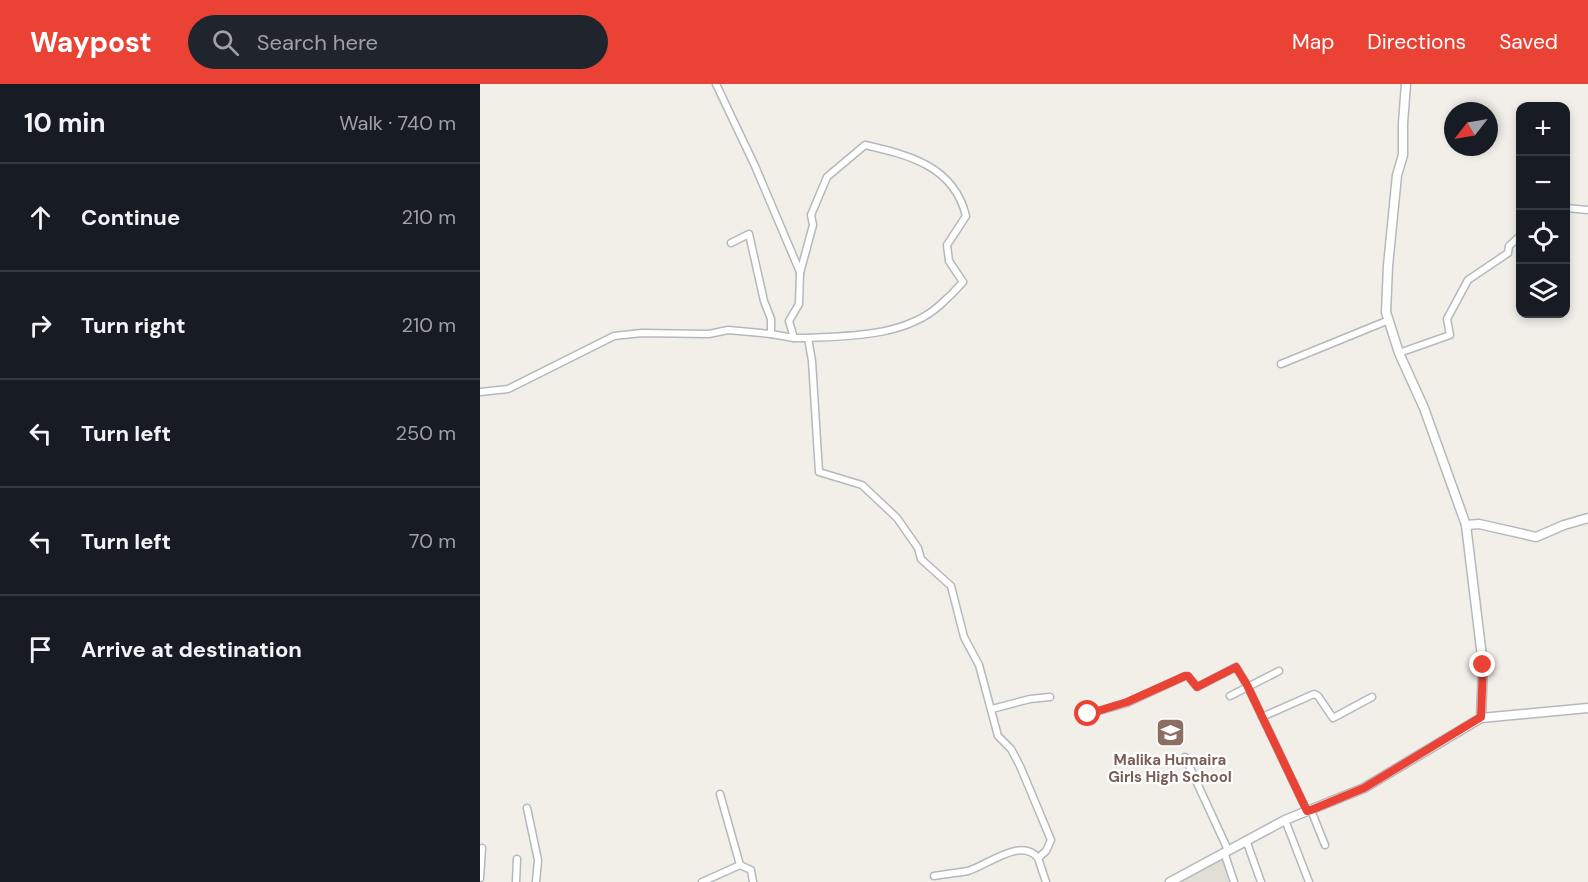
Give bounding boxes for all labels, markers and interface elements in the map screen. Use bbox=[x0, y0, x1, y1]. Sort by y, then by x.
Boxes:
search box bbox=[188, 15, 608, 69]
text: Waypost bbox=[30, 24, 152, 61]
icon: search bbox=[209, 26, 242, 59]
text: Search here bbox=[257, 28, 378, 57]
text: Map bbox=[1292, 28, 1334, 56]
text: Directions bbox=[1367, 28, 1466, 56]
text: Saved bbox=[1499, 28, 1558, 56]
north arrow bbox=[1444, 102, 1498, 156]
map controls bbox=[1516, 102, 1570, 318]
button: + bbox=[1516, 102, 1570, 156]
text: 10 min bbox=[24, 106, 106, 140]
text: Walk · 740 m bbox=[339, 110, 456, 136]
button: − bbox=[1516, 156, 1570, 210]
icon: ahead bbox=[24, 201, 57, 234]
text: Continue bbox=[81, 203, 180, 232]
text: 210 m bbox=[401, 204, 456, 230]
button: locate bbox=[1516, 210, 1570, 264]
button: layers bbox=[1516, 264, 1570, 318]
icon: right bbox=[24, 309, 57, 342]
text: Turn right bbox=[81, 311, 186, 340]
text: 210 m bbox=[401, 312, 456, 338]
icon: left bbox=[24, 417, 57, 450]
text: Turn left bbox=[81, 419, 171, 448]
text: 250 m bbox=[395, 420, 456, 446]
icon: left bbox=[24, 525, 57, 558]
text: Turn left bbox=[81, 527, 171, 556]
text: 70 m bbox=[409, 528, 456, 554]
icon: arrive bbox=[24, 633, 57, 666]
text: Arrive at destination bbox=[81, 635, 302, 664]
route end bbox=[1469, 651, 1495, 677]
route start bbox=[1074, 700, 1100, 726]
school or university icon: Malika Humaira Girls High School bbox=[1154, 717, 1186, 749]
place label: Malika Humaira Girls High School bbox=[1108, 750, 1232, 787]

